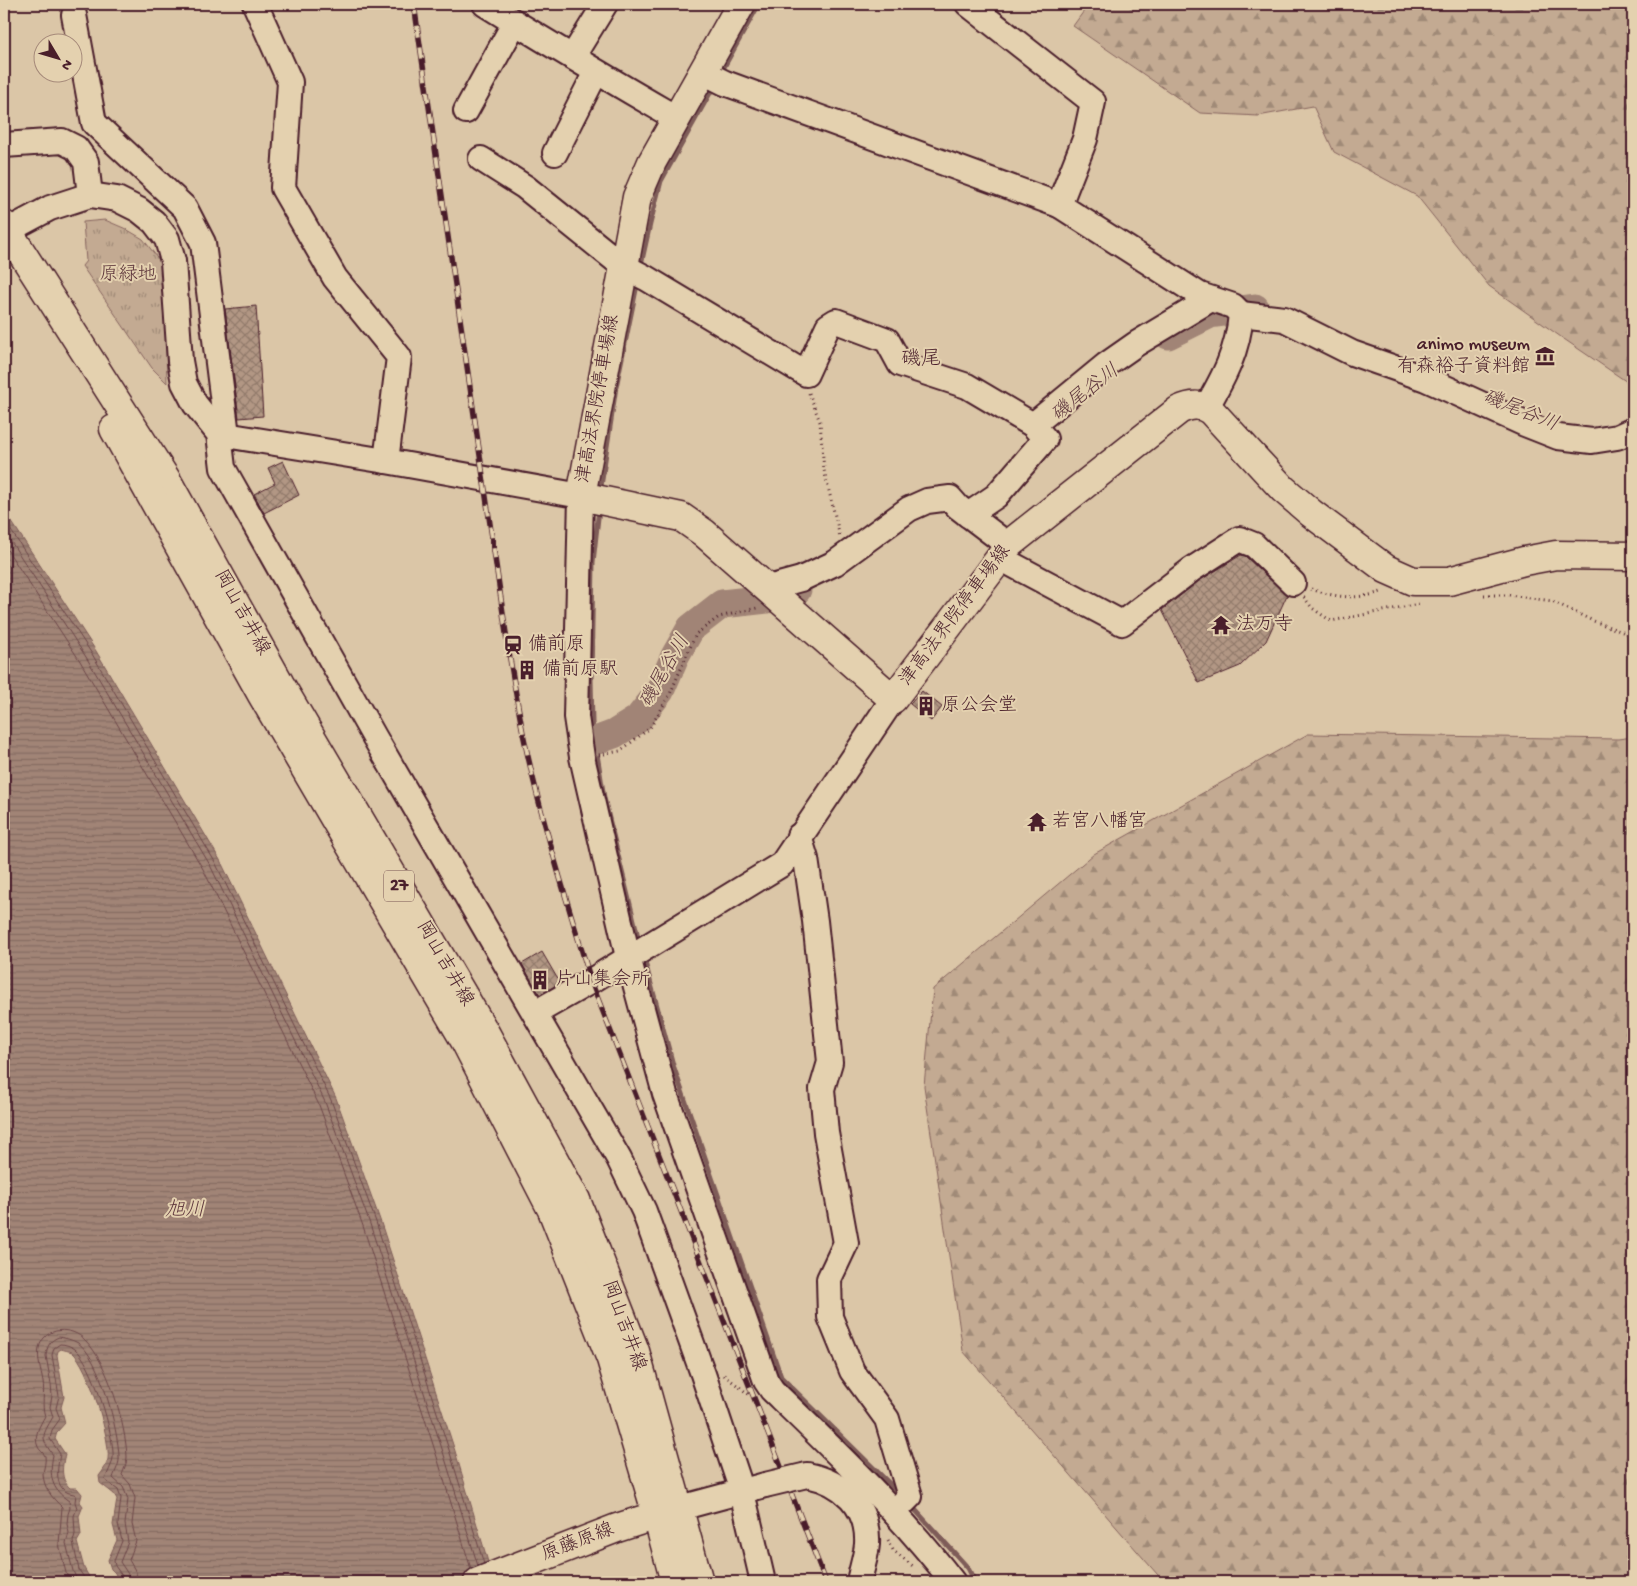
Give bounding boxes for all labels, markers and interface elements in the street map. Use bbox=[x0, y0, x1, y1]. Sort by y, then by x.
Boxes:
north arrow bbox=[32, 32, 82, 82]
text: N bbox=[57, 56, 76, 73]
park label: 原緑地 bbox=[99, 264, 157, 287]
street label: 津高法界院停車場線 bbox=[572, 313, 625, 485]
place label: animo museum 有森裕子資料館 bbox=[1397, 334, 1531, 379]
museum icon: animo museum 有森裕子資料館 bbox=[1534, 345, 1556, 367]
district label: 磯尾 bbox=[901, 347, 941, 372]
water label: 磯尾谷川 bbox=[1046, 359, 1125, 428]
water label: 磯尾谷川 bbox=[1479, 384, 1562, 438]
street label: 津高法界院停車場線 bbox=[895, 540, 1017, 691]
street label: 岡山吉井線 bbox=[208, 565, 275, 660]
place label: 法万寺 bbox=[1236, 613, 1293, 637]
temple icon: 法万寺 bbox=[1210, 614, 1232, 636]
water label: 磯尾谷川 bbox=[634, 631, 696, 712]
place label: 備前原 bbox=[528, 633, 585, 657]
station icon: 備前原 bbox=[502, 634, 524, 656]
place label: 備前原駅 bbox=[542, 658, 618, 682]
building icon: 備前原駅 bbox=[516, 659, 538, 681]
place label: 原公会堂 bbox=[941, 694, 1017, 718]
building icon: 原公会堂 bbox=[915, 695, 937, 717]
place label: 若宮八幡宮 bbox=[1052, 810, 1147, 834]
temple icon: 若宮八幡宮 bbox=[1026, 811, 1048, 833]
road number: 27 bbox=[384, 870, 414, 901]
street label: 岡山吉井線 bbox=[410, 917, 479, 1011]
place label: 片山集会所 bbox=[555, 968, 650, 992]
building icon: 片山集会所 bbox=[529, 969, 551, 991]
water label: 旭川 bbox=[165, 1199, 205, 1223]
street label: 岡山吉井線 bbox=[596, 1277, 651, 1375]
street label: 原藤原線 bbox=[538, 1518, 618, 1567]

